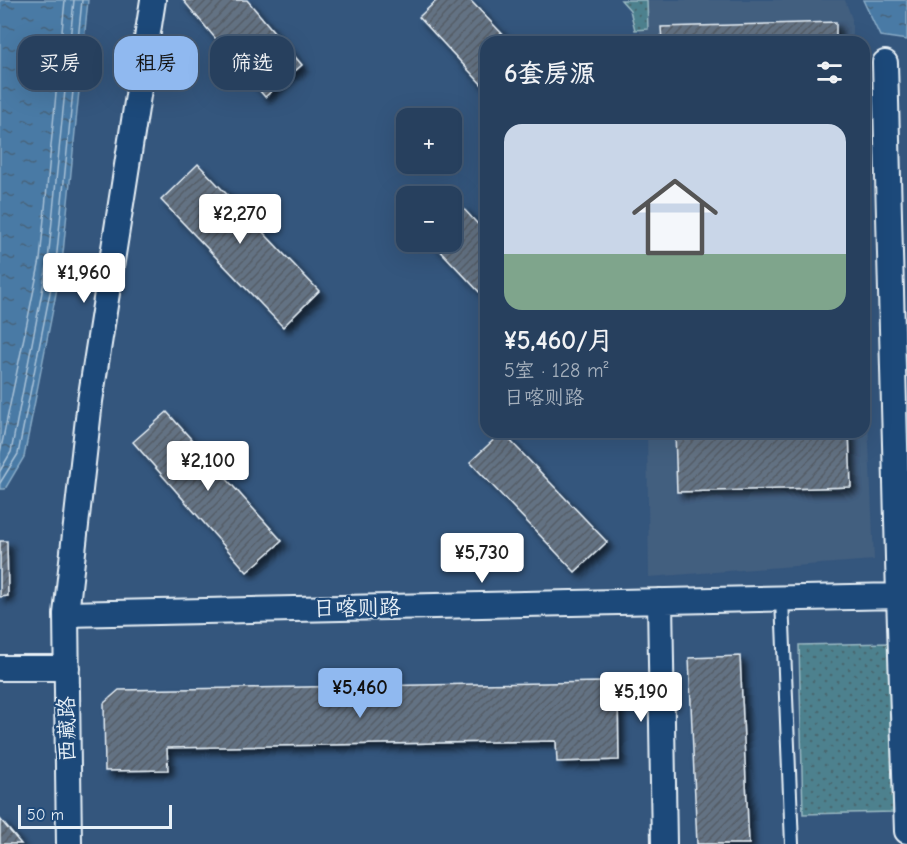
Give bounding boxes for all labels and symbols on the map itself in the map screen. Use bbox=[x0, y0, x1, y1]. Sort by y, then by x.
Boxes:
pin: ¥2,270 bbox=[191, 194, 289, 245]
pin: ¥1,960 bbox=[35, 253, 133, 304]
pin: ¥2,100 bbox=[159, 441, 257, 492]
pin: ¥5,730 bbox=[433, 533, 531, 584]
street label: 日喀则路 bbox=[313, 594, 401, 622]
pin: ¥5,460 bbox=[311, 668, 409, 719]
pin: ¥5,190 bbox=[592, 672, 690, 723]
street label: 西藏路 bbox=[53, 696, 81, 762]
scale bar bbox=[18, 802, 172, 830]

